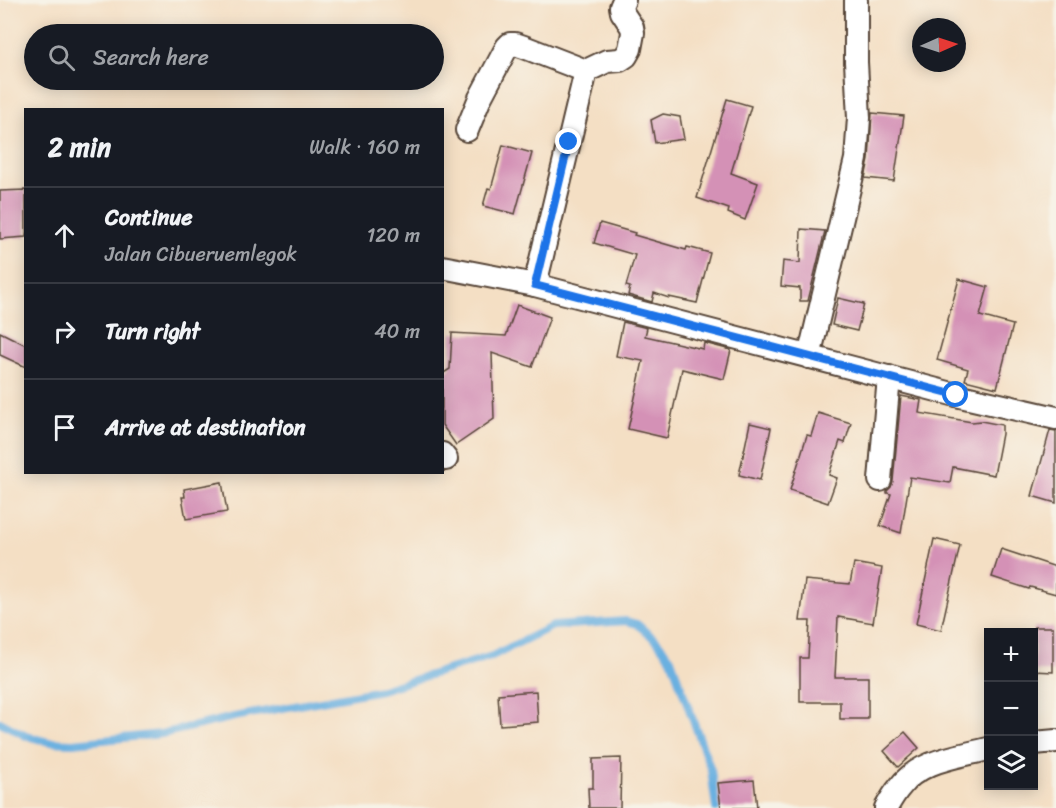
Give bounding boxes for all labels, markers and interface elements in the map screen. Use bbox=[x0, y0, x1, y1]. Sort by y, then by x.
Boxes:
north arrow bbox=[912, 18, 966, 72]
search box bbox=[24, 24, 444, 90]
text: Search here bbox=[93, 38, 209, 77]
icon: search bbox=[45, 41, 78, 74]
text: 2 min bbox=[48, 124, 111, 170]
route end bbox=[555, 128, 581, 154]
text: Walk · 160 m bbox=[309, 130, 420, 165]
text: Continue bbox=[105, 198, 193, 237]
text: 120 m bbox=[367, 218, 420, 253]
icon: ahead bbox=[48, 219, 81, 252]
text: Jalan Cibueruemlegok bbox=[105, 237, 297, 272]
text: Turn right bbox=[105, 312, 200, 351]
text: 40 m bbox=[374, 314, 420, 349]
icon: right bbox=[48, 315, 81, 348]
route start bbox=[942, 381, 968, 407]
text: Arrive at destination bbox=[105, 408, 306, 447]
icon: arrive bbox=[48, 411, 81, 444]
map controls bbox=[984, 628, 1038, 790]
button: + bbox=[984, 628, 1038, 682]
button: − bbox=[984, 682, 1038, 736]
button: layers bbox=[984, 736, 1038, 790]

